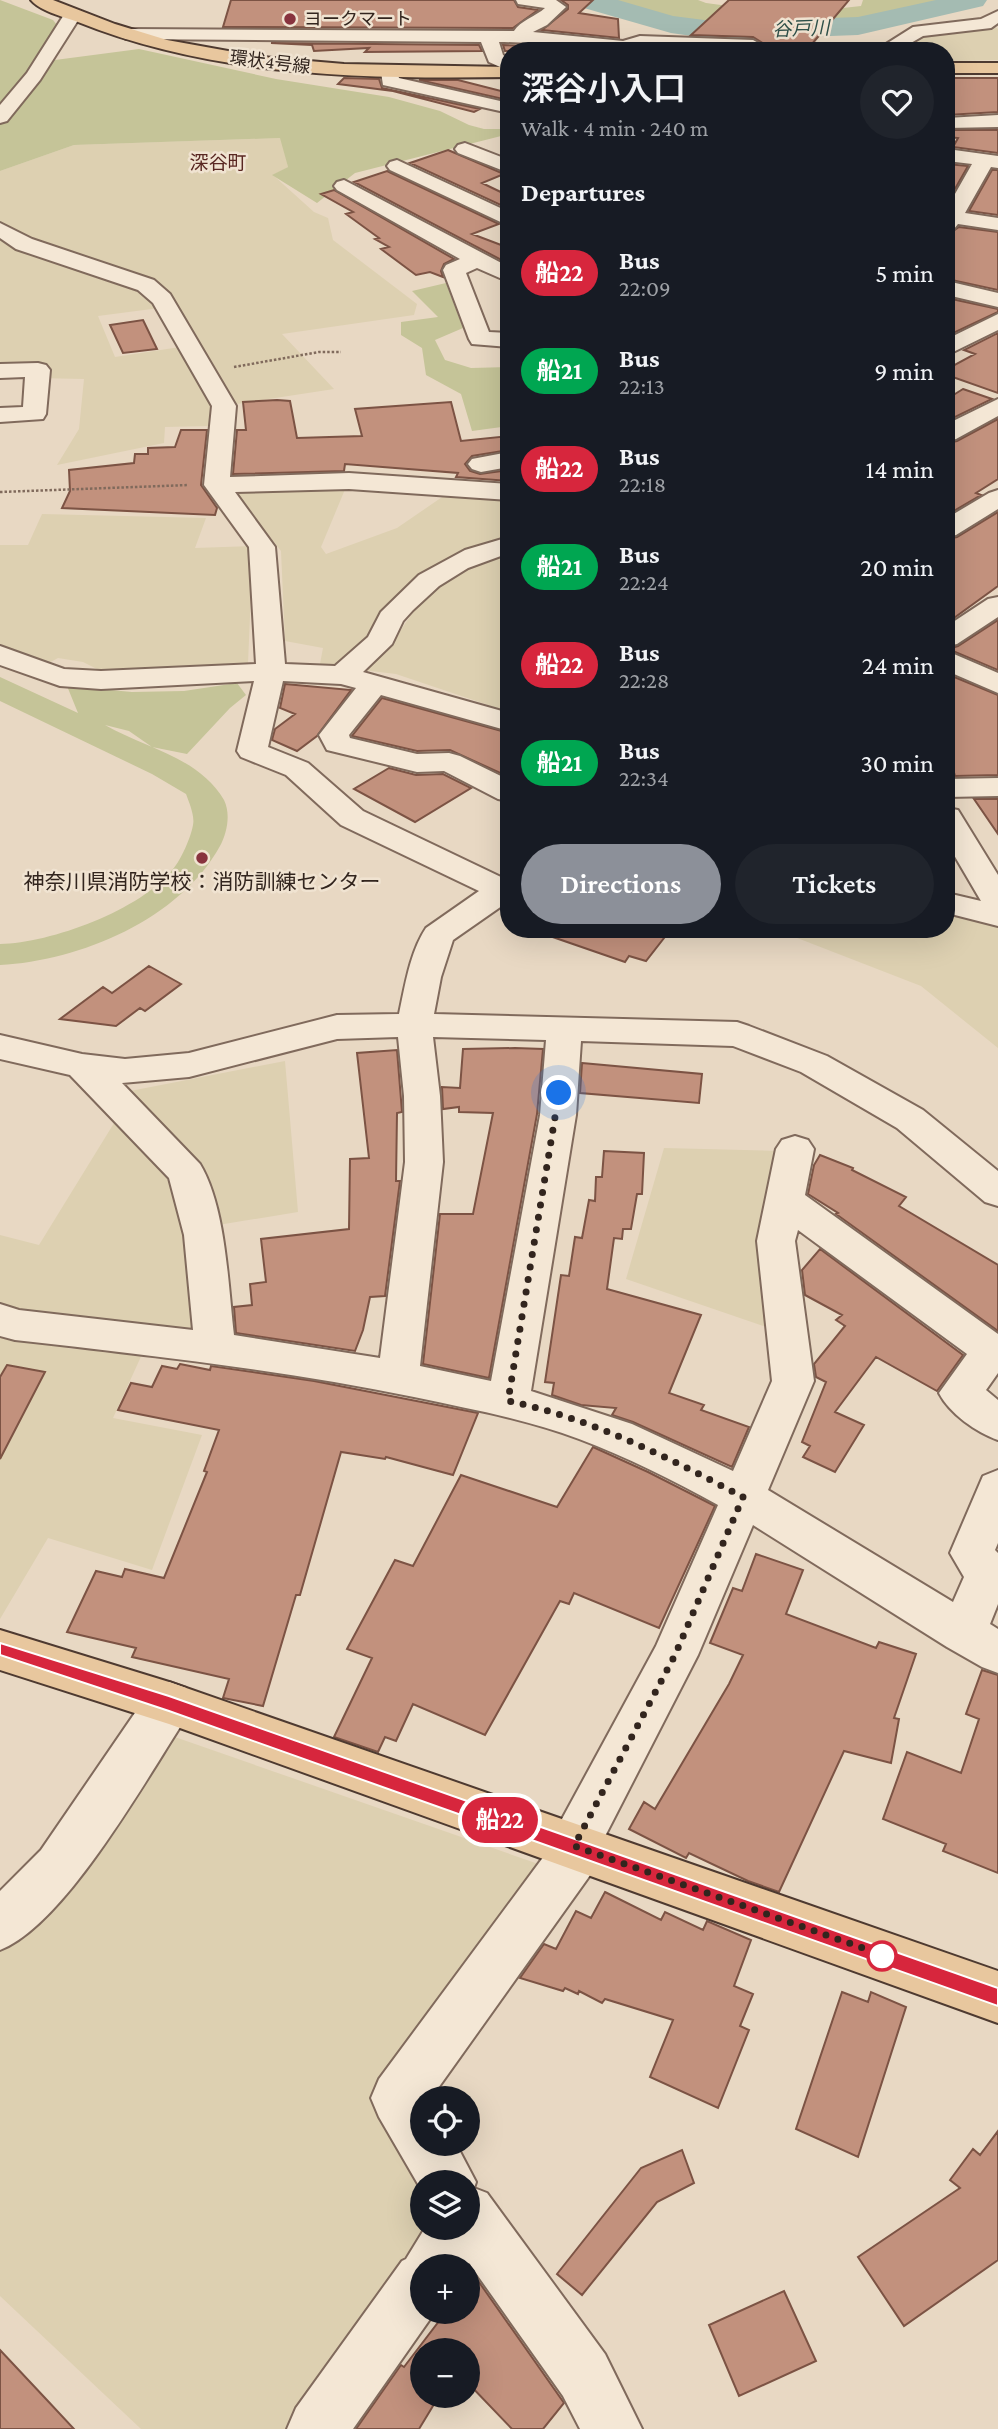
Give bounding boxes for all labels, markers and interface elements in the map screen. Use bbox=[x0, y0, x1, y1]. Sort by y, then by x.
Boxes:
place label: ヨークマート bbox=[304, 9, 412, 29]
marker: ヨークマート bbox=[282, 11, 298, 27]
water label: 谷戸川 bbox=[772, 17, 832, 40]
street label: 環状4号線 bbox=[228, 47, 312, 77]
button: heart bbox=[860, 65, 934, 139]
text: 深谷小入口 bbox=[521, 70, 686, 107]
text: Walk · 4 min · 240 m bbox=[521, 115, 708, 141]
district label: 深谷町 bbox=[189, 152, 247, 173]
text: Departures bbox=[521, 178, 645, 207]
text: Bus bbox=[619, 246, 660, 275]
text: 船22 bbox=[535, 259, 584, 286]
text: 5 min bbox=[875, 259, 934, 288]
text: 22:09 bbox=[619, 275, 671, 301]
text: Bus bbox=[619, 344, 660, 373]
text: 船21 bbox=[537, 357, 582, 384]
text: 9 min bbox=[874, 357, 934, 386]
text: 22:13 bbox=[619, 373, 665, 399]
text: Bus bbox=[619, 442, 660, 471]
text: 船22 bbox=[535, 455, 584, 482]
text: 14 min bbox=[866, 455, 934, 484]
text: 22:18 bbox=[619, 471, 666, 497]
text: Bus bbox=[619, 540, 660, 569]
text: 船21 bbox=[537, 553, 582, 580]
text: 20 min bbox=[860, 553, 934, 582]
text: 22:24 bbox=[619, 569, 669, 595]
text: Bus bbox=[619, 638, 660, 667]
text: 船22 bbox=[535, 651, 584, 678]
text: 24 min bbox=[862, 651, 934, 680]
text: 22:28 bbox=[619, 667, 669, 693]
text: Bus bbox=[619, 736, 660, 765]
text: 船21 bbox=[537, 749, 582, 776]
text: 30 min bbox=[860, 749, 934, 778]
text: 22:34 bbox=[619, 765, 669, 791]
button: Directions bbox=[521, 844, 721, 924]
button: Tickets bbox=[735, 844, 934, 924]
marker: 神奈川県消防学校：消防訓練センター bbox=[194, 850, 210, 866]
place label: 神奈川県消防学校：消防訓練センター bbox=[24, 870, 381, 894]
your location bbox=[541, 1075, 576, 1110]
line badge: 船22 bbox=[460, 1797, 540, 1843]
text: 船22 bbox=[476, 1806, 524, 1833]
unlabelled marker bbox=[867, 1941, 897, 1971]
map controls bbox=[410, 2086, 480, 2408]
button: locate bbox=[410, 2086, 480, 2156]
button: layers bbox=[410, 2170, 480, 2240]
button: + bbox=[410, 2254, 480, 2324]
button: − bbox=[410, 2338, 480, 2408]

